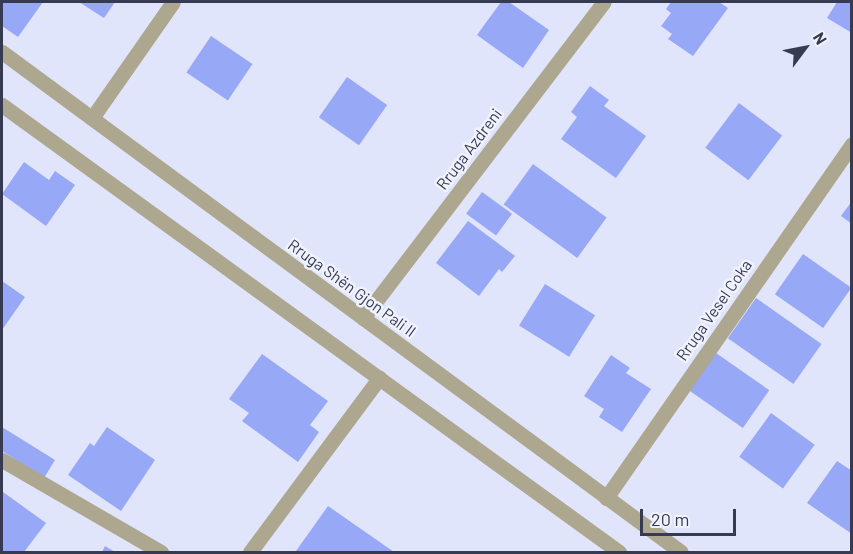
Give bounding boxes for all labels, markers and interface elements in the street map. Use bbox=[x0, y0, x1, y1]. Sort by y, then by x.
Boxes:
north arrow bbox=[775, 18, 835, 78]
text: N bbox=[810, 29, 832, 48]
street label: Rruga Azdreni bbox=[432, 105, 506, 193]
street label: Rruga Shën Gjon Pali II bbox=[284, 235, 420, 341]
street label: Rruga Vesel Coka bbox=[672, 256, 756, 364]
scale bar bbox=[643, 497, 739, 535]
text: 20 m bbox=[651, 508, 689, 530]

